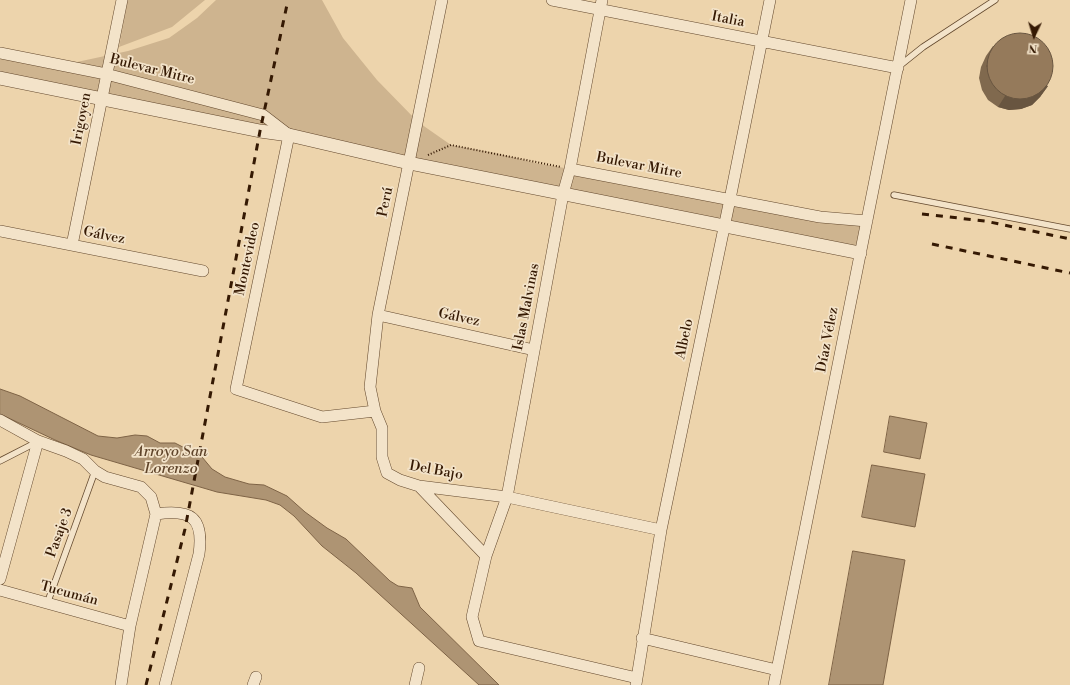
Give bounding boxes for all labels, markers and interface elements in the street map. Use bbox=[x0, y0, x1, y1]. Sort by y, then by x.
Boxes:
street label: Italia bbox=[710, 9, 746, 31]
north arrow bbox=[1014, 16, 1054, 56]
text: N bbox=[1028, 41, 1038, 55]
street label: Bulevar Mitre bbox=[108, 51, 196, 89]
street label: Irigoyen bbox=[69, 91, 95, 147]
street label: Bulevar Mitre bbox=[595, 149, 683, 183]
street label: Perú bbox=[375, 185, 397, 219]
street label: Montevideo bbox=[232, 221, 264, 297]
street label: Gálvez bbox=[82, 224, 126, 248]
street label: Islas Malvinas bbox=[510, 262, 544, 352]
street label: Gálvez bbox=[437, 305, 481, 331]
street label: Díaz Vélez bbox=[813, 306, 843, 374]
street label: Albelo bbox=[673, 317, 697, 361]
water label: Arroyo San Lorenzo bbox=[135, 443, 207, 478]
street label: Del Bajo bbox=[408, 458, 464, 484]
street label: Pasaje 3 bbox=[43, 506, 77, 560]
street label: Tucumán bbox=[38, 578, 100, 610]

